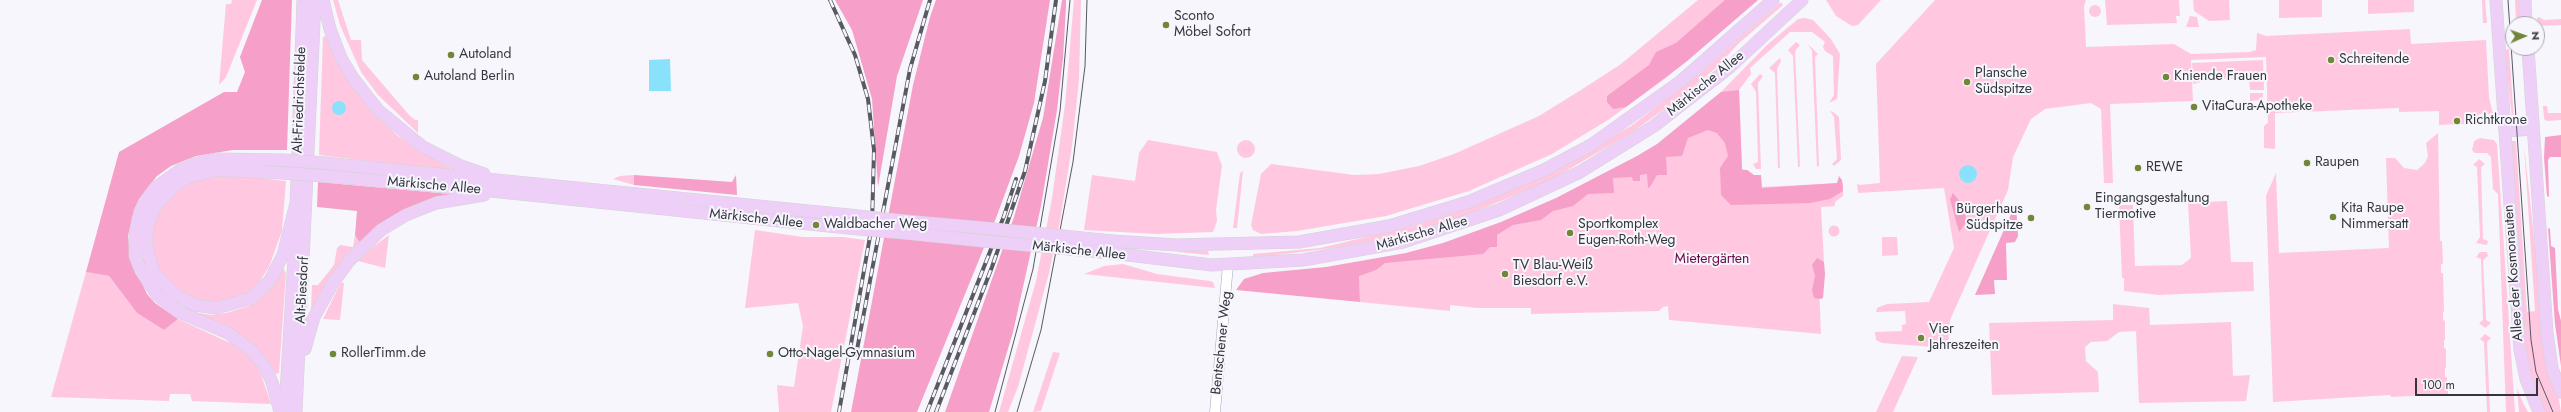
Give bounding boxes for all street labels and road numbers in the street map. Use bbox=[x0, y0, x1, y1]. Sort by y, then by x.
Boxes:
street label: Alt-Friedrichsfelde bbox=[290, 46, 310, 154]
street label: Märkische Allee bbox=[1664, 48, 1748, 120]
street label: Märkische Allee bbox=[386, 174, 482, 198]
street label: Allee der Kosmonauten bbox=[2501, 204, 2527, 342]
street label: Märkische Allee bbox=[708, 206, 804, 232]
street label: Märkische Allee bbox=[1375, 213, 1469, 255]
street label: Märkische Allee bbox=[1031, 238, 1127, 264]
street label: Alt-Biesdorf bbox=[293, 256, 313, 324]
street label: Bentschener Weg bbox=[1208, 290, 1236, 396]

